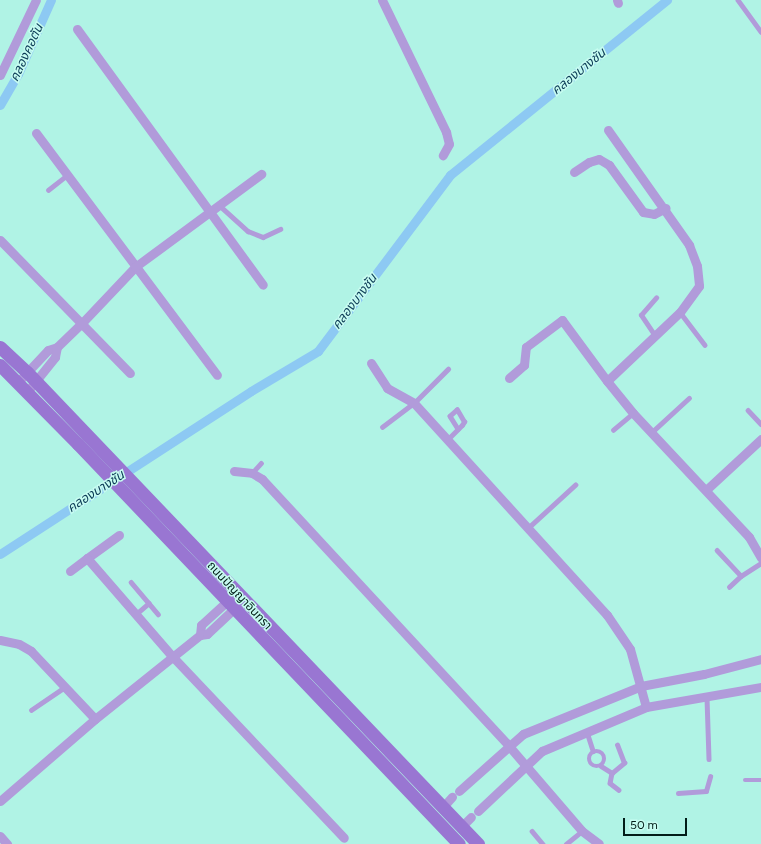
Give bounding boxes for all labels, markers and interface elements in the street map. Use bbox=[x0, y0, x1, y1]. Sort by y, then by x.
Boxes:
water label: คลองคอตัน bbox=[7, 22, 47, 84]
water label: คลองบางชัน bbox=[549, 45, 609, 99]
water label: คลองบางชัน bbox=[329, 271, 381, 333]
water label: คลองบางชัน bbox=[64, 468, 128, 516]
street label: ถนนปัญญาอินทรา bbox=[204, 559, 274, 633]
scale bar bbox=[625, 810, 689, 836]
text: 50 m bbox=[630, 818, 658, 832]

